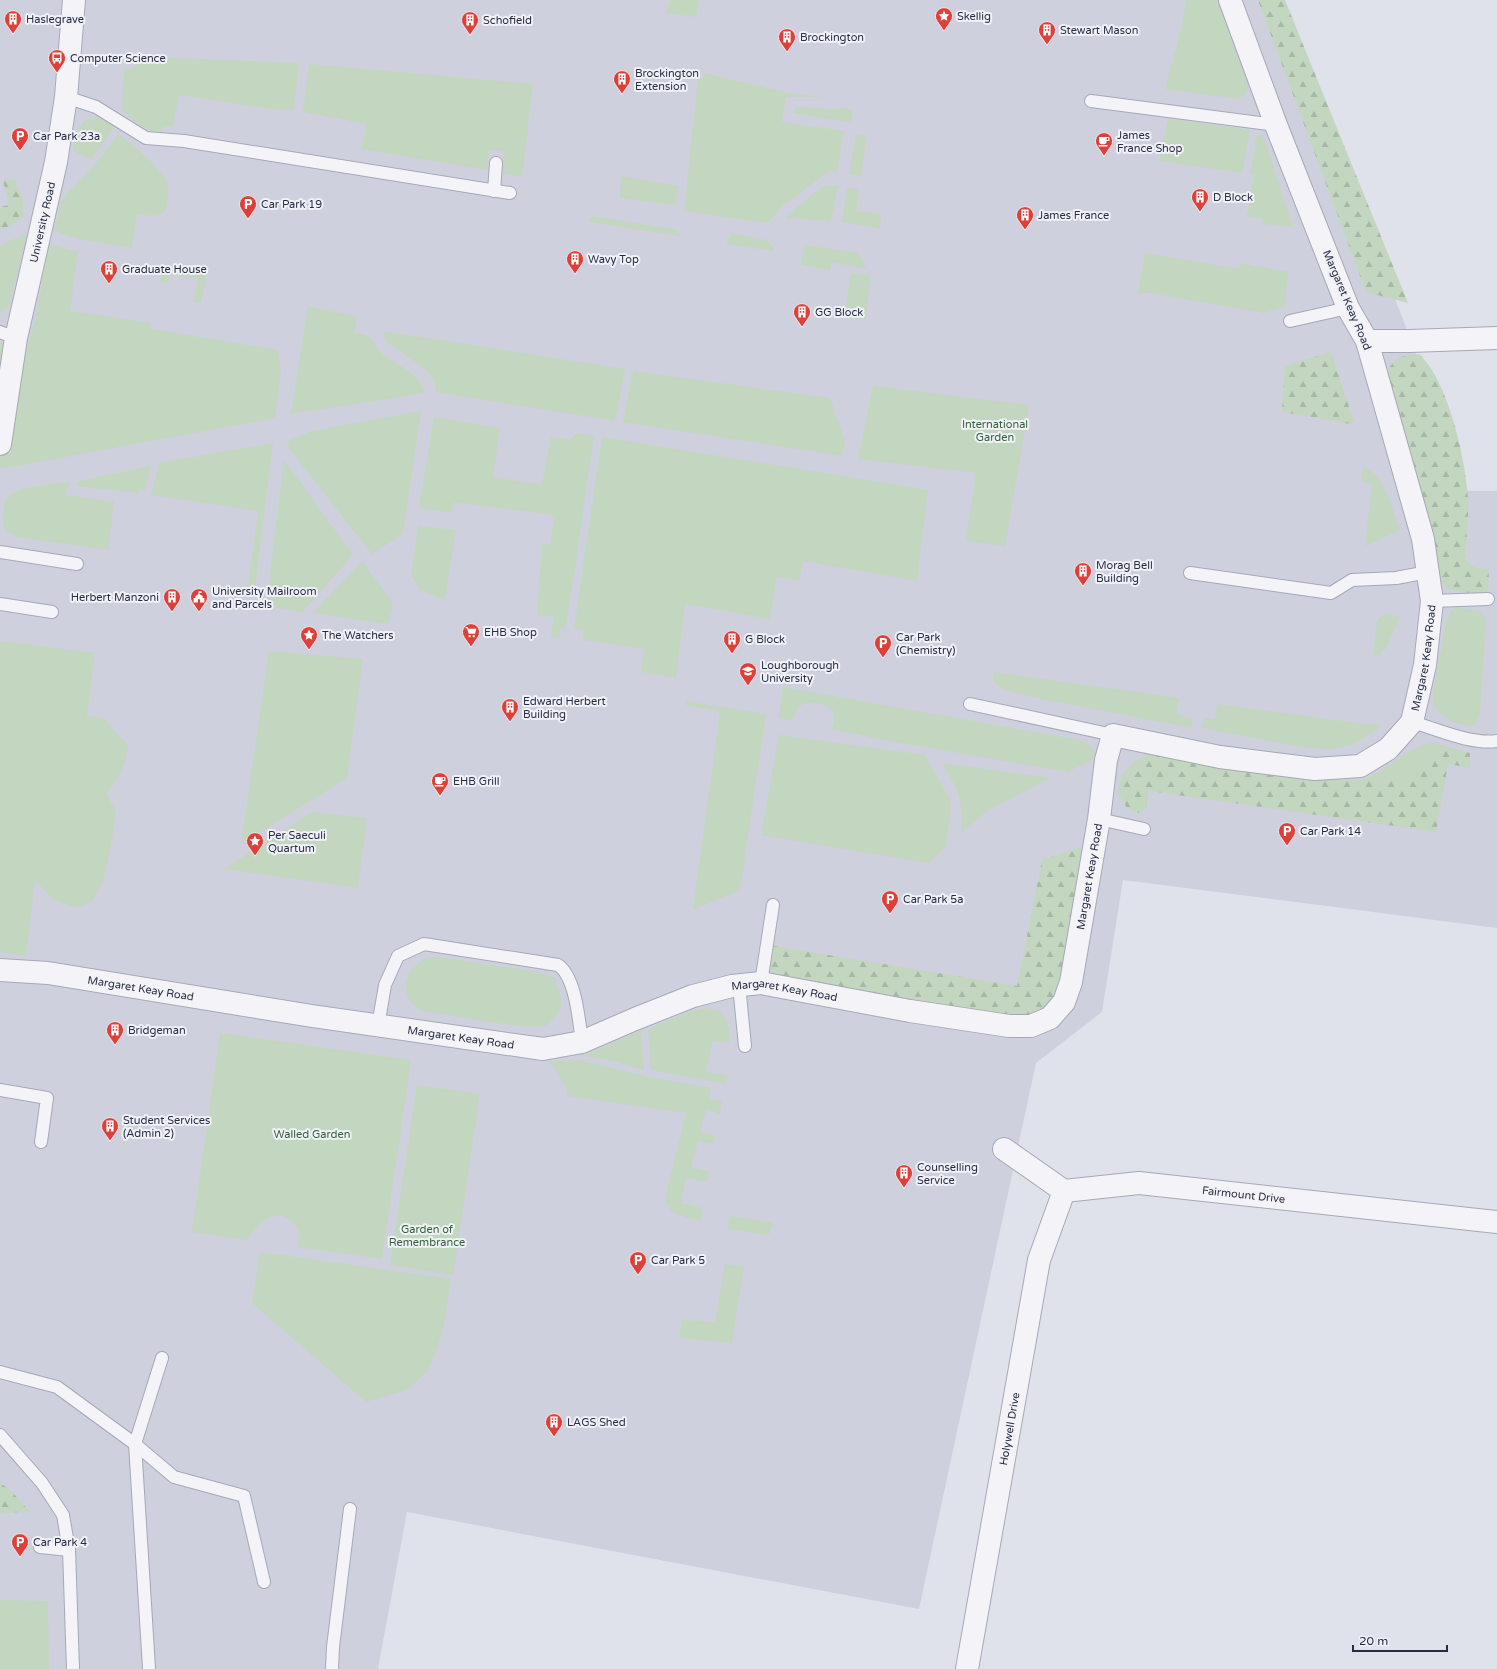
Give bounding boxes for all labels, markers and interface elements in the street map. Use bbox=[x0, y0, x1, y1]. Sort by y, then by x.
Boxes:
place icon: Skellig bbox=[934, 6, 954, 31]
building icon: Haslegrave bbox=[3, 9, 23, 34]
building icon: Schofield bbox=[460, 10, 480, 35]
place label: Skellig bbox=[957, 10, 991, 23]
place label: Haslegrave bbox=[26, 13, 84, 26]
place label: Schofield bbox=[483, 14, 532, 27]
building icon: Stewart Mason bbox=[1037, 20, 1057, 45]
place label: Stewart Mason bbox=[1060, 24, 1138, 37]
building icon: Brockington bbox=[777, 27, 797, 52]
place label: Brockington bbox=[800, 31, 864, 44]
bus stop icon: Computer Science bbox=[47, 48, 67, 73]
place label: Computer Science bbox=[70, 52, 166, 65]
place label: Brockington Extension bbox=[635, 67, 699, 93]
building icon: Brockington Extension bbox=[612, 69, 632, 94]
parking icon: Car Park 23a bbox=[10, 126, 30, 151]
place label: James France Shop bbox=[1117, 129, 1182, 155]
place label: Car Park 23a bbox=[33, 130, 100, 143]
cafe icon: James France Shop bbox=[1094, 131, 1114, 156]
street label: University Road bbox=[27, 180, 58, 264]
building icon: D Block bbox=[1190, 187, 1210, 212]
place label: D Block bbox=[1213, 191, 1253, 204]
parking icon: Car Park 19 bbox=[238, 194, 258, 219]
place label: Car Park 19 bbox=[261, 198, 322, 211]
building icon: James France bbox=[1015, 205, 1035, 230]
place label: James France bbox=[1038, 209, 1109, 222]
street label: Margaret Keay Road bbox=[1320, 248, 1374, 352]
building icon: Wavy Top bbox=[565, 249, 585, 274]
place label: Wavy Top bbox=[588, 253, 639, 266]
building icon: Graduate House bbox=[99, 259, 119, 284]
place label: Graduate House bbox=[122, 263, 207, 276]
building icon: GG Block bbox=[792, 302, 812, 327]
place label: GG Block bbox=[815, 306, 863, 319]
park label: International Garden bbox=[962, 418, 1028, 444]
place label: Morag Bell Building bbox=[1096, 559, 1153, 585]
building icon: Morag Bell Building bbox=[1073, 561, 1093, 586]
place label: University Mailroom and Parcels bbox=[212, 585, 317, 611]
building icon: Herbert Manzoni bbox=[162, 587, 182, 612]
public building icon: University Mailroom and Parcels bbox=[189, 587, 209, 612]
place label: Herbert Manzoni bbox=[71, 591, 159, 604]
street label: Margaret Keay Road bbox=[1408, 604, 1438, 712]
supermarket icon: EHB Shop bbox=[461, 622, 481, 647]
place icon: The Watchers bbox=[299, 625, 319, 650]
place label: EHB Shop bbox=[484, 626, 537, 639]
place label: The Watchers bbox=[322, 629, 394, 642]
building icon: G Block bbox=[722, 629, 742, 654]
place label: Car Park (Chemistry) bbox=[896, 631, 955, 657]
place label: G Block bbox=[745, 633, 785, 646]
parking icon: Car Park (Chemistry) bbox=[873, 633, 893, 658]
place label: Loughborough University bbox=[761, 659, 839, 685]
school or university icon: Loughborough University bbox=[738, 661, 758, 686]
place label: Edward Herbert Building bbox=[523, 695, 606, 721]
building icon: Edward Herbert Building bbox=[500, 697, 520, 722]
cafe icon: EHB Grill bbox=[430, 771, 450, 796]
place label: EHB Grill bbox=[453, 775, 500, 788]
parking icon: Car Park 14 bbox=[1277, 821, 1297, 846]
street label: Margaret Keay Road bbox=[1074, 822, 1105, 931]
place label: Car Park 14 bbox=[1300, 825, 1361, 838]
place label: Per Saeculi Quartum bbox=[268, 829, 326, 855]
place icon: Per Saeculi Quartum bbox=[245, 831, 265, 856]
parking icon: Car Park 5a bbox=[880, 889, 900, 914]
place label: Car Park 5a bbox=[903, 893, 963, 906]
street label: Margaret Keay Road bbox=[87, 973, 195, 1003]
street label: Margaret Keay Road bbox=[731, 976, 839, 1004]
building icon: Bridgeman bbox=[105, 1020, 125, 1045]
street label: Margaret Keay Road bbox=[407, 1023, 515, 1051]
place label: Bridgeman bbox=[128, 1024, 186, 1037]
place label: Student Services (Admin 2) bbox=[123, 1114, 210, 1140]
building icon: Student Services (Admin 2) bbox=[100, 1116, 120, 1141]
park label: Walled Garden bbox=[274, 1128, 350, 1141]
place label: Counselling Service bbox=[917, 1161, 978, 1187]
building icon: Counselling Service bbox=[894, 1163, 914, 1188]
street label: Fairmount Drive bbox=[1202, 1183, 1286, 1205]
park label: Garden of Remembrance bbox=[389, 1223, 465, 1249]
parking icon: Car Park 5 bbox=[628, 1250, 648, 1275]
place label: Car Park 5 bbox=[651, 1254, 705, 1267]
street label: Holywell Drive bbox=[996, 1391, 1022, 1466]
building icon: LAGS Shed bbox=[544, 1412, 564, 1437]
place label: LAGS Shed bbox=[567, 1416, 626, 1429]
parking icon: Car Park 4 bbox=[10, 1532, 30, 1557]
place label: Car Park 4 bbox=[33, 1536, 87, 1549]
scale bar bbox=[1353, 1627, 1447, 1653]
text: 20 m bbox=[1359, 1634, 1388, 1648]

